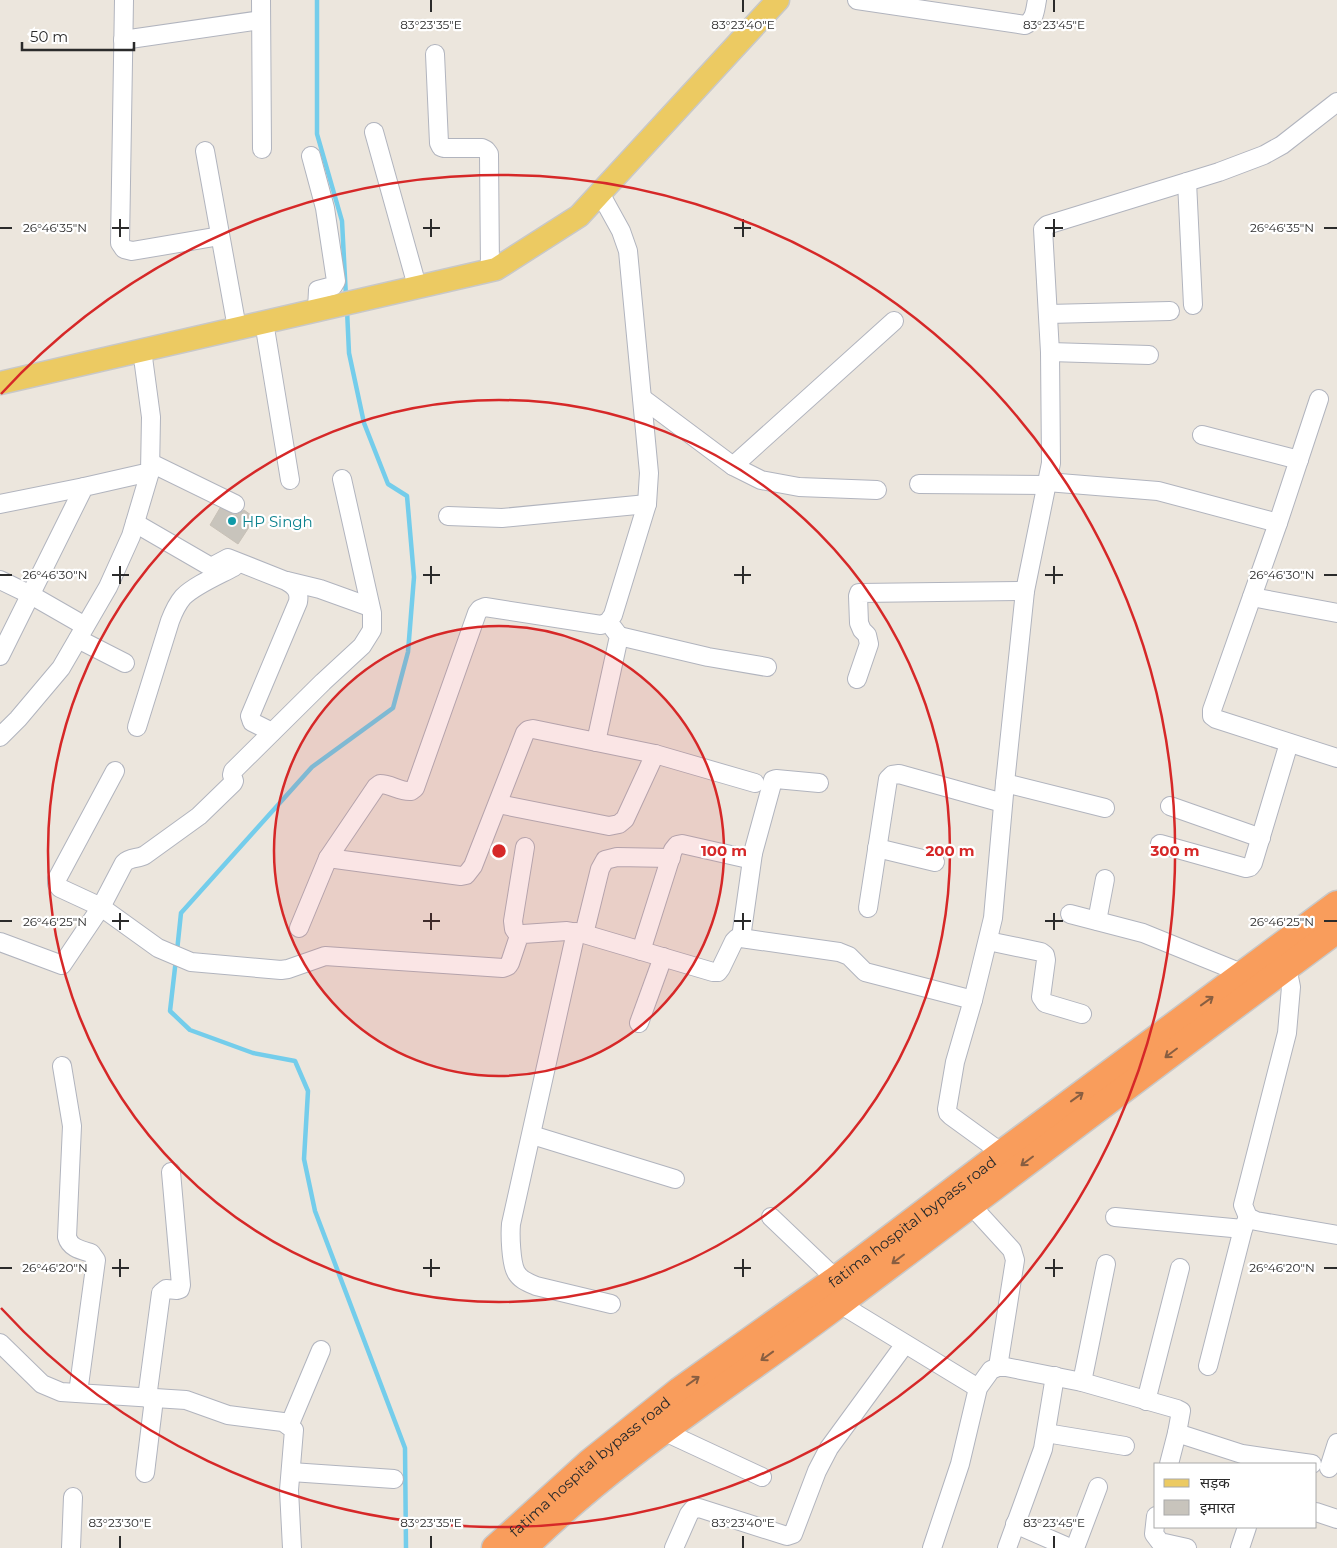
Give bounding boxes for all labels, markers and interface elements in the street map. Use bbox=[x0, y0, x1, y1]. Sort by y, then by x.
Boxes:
text: 83°23'35"E bbox=[400, 17, 462, 32]
text: 83°23'40"E bbox=[711, 17, 775, 32]
text: 83°23'45"E bbox=[1023, 17, 1085, 32]
scale bar bbox=[22, 20, 135, 52]
text: 50 m bbox=[30, 27, 68, 46]
text: 26°46'35"N bbox=[23, 220, 87, 235]
text: 26°46'35"N bbox=[1250, 220, 1314, 235]
place label: HP Singh bbox=[242, 512, 313, 531]
marker: HP Singh bbox=[226, 515, 238, 527]
text: 26°46'30"N bbox=[22, 567, 88, 582]
text: 26°46'30"N bbox=[1249, 567, 1315, 582]
text: 100 m bbox=[701, 841, 747, 860]
text: 200 m bbox=[925, 841, 975, 860]
text: 300 m bbox=[1149, 841, 1200, 860]
centre of rings bbox=[490, 842, 508, 860]
text: 26°46'25"N bbox=[23, 914, 87, 929]
text: 26°46'25"N bbox=[1250, 914, 1314, 929]
one-way arrow bbox=[1200, 996, 1214, 1006]
one-way arrow bbox=[1164, 1048, 1178, 1058]
one-way arrow bbox=[1070, 1092, 1083, 1103]
street label: fatima hospital bypass road bbox=[824, 1152, 1000, 1291]
one-way arrow bbox=[1020, 1156, 1034, 1166]
one-way arrow bbox=[892, 1254, 905, 1265]
text: 26°46'20"N bbox=[22, 1260, 88, 1275]
text: 26°46'20"N bbox=[1249, 1260, 1315, 1275]
one-way arrow bbox=[760, 1351, 774, 1361]
one-way arrow bbox=[686, 1376, 700, 1386]
street label: fatima hospital bypass road bbox=[505, 1392, 674, 1540]
legend bbox=[1154, 1463, 1317, 1528]
text: सड़क bbox=[1200, 1473, 1230, 1492]
text: इमारत bbox=[1200, 1498, 1235, 1517]
text: 83°23'30"E bbox=[88, 1515, 152, 1530]
text: 83°23'35"E bbox=[400, 1515, 462, 1530]
text: 83°23'40"E bbox=[711, 1515, 775, 1530]
text: 83°23'45"E bbox=[1023, 1515, 1085, 1530]

